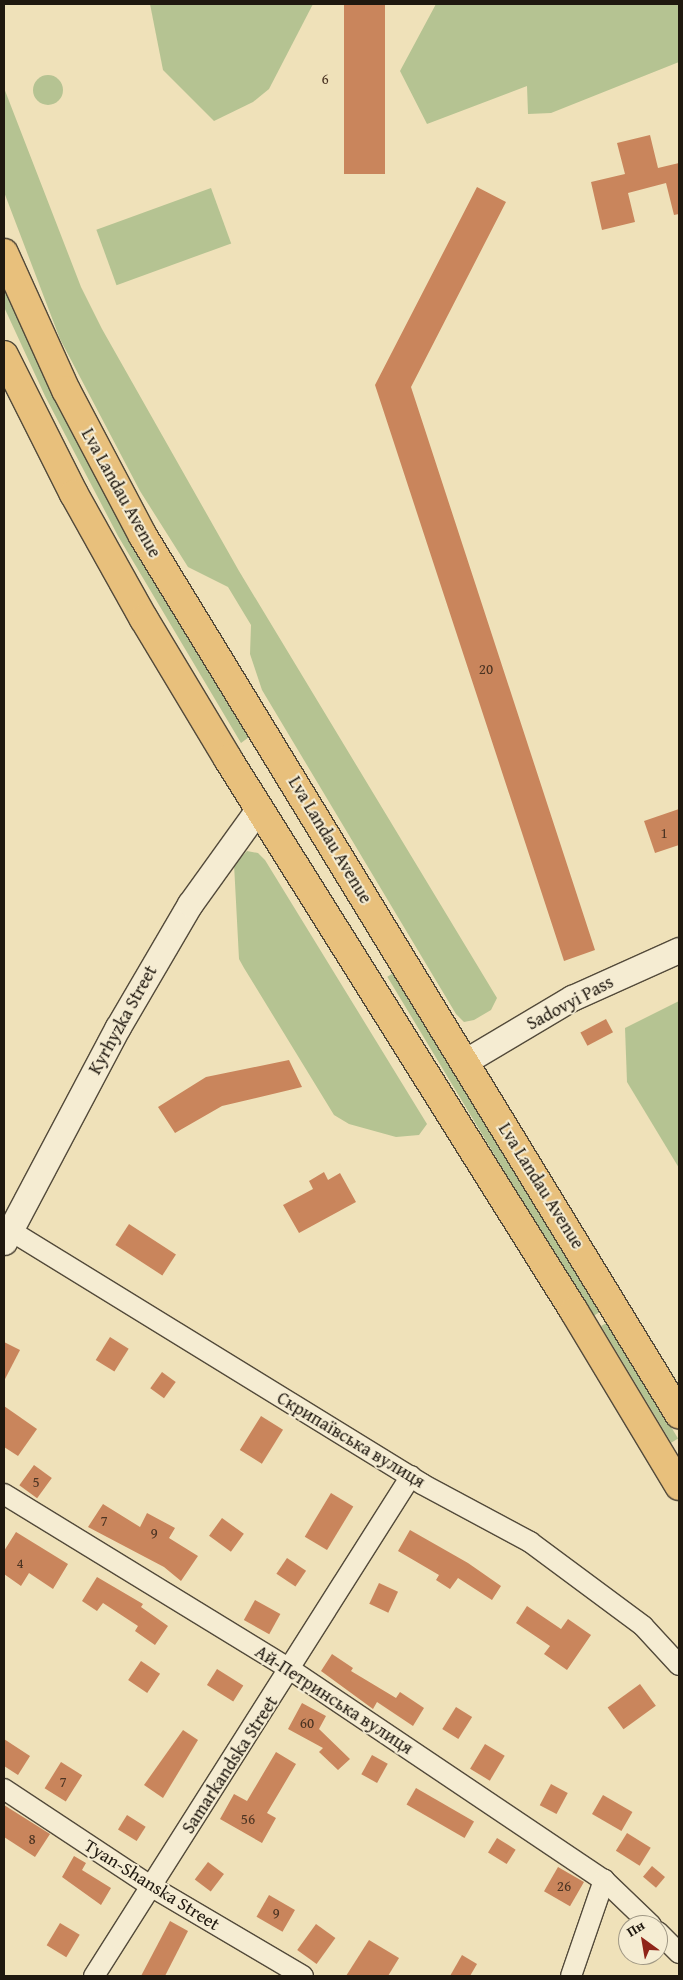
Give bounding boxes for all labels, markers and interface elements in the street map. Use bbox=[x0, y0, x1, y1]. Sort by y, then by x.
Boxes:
house number: 6 bbox=[321, 70, 329, 88]
street label: Lva Landau Avenue bbox=[77, 425, 165, 561]
house number: 20 bbox=[479, 660, 493, 678]
street label: Lva Landau Avenue bbox=[284, 773, 376, 907]
house number: 1 bbox=[660, 824, 668, 842]
street label: Kyrhyzka Street bbox=[84, 962, 162, 1078]
street label: Sadovyi Pass bbox=[523, 971, 617, 1035]
street label: Lva Landau Avenue bbox=[494, 1119, 588, 1253]
street label: Скрипаївська вулиця bbox=[273, 1387, 429, 1493]
house number: 5 bbox=[32, 1473, 40, 1491]
house number: 7 bbox=[100, 1512, 108, 1530]
house number: 9 bbox=[150, 1524, 158, 1542]
house number: 4 bbox=[16, 1554, 24, 1572]
street label: Ай-Петринська вулиця bbox=[251, 1641, 417, 1759]
street label: Samarkandska Street bbox=[177, 1692, 283, 1838]
house number: 60 bbox=[300, 1714, 314, 1732]
house number: 7 bbox=[59, 1773, 67, 1791]
house number: 56 bbox=[241, 1810, 255, 1828]
house number: 8 bbox=[28, 1830, 36, 1848]
street label: Tyan-Shanska Street bbox=[80, 1835, 224, 1935]
house number: 26 bbox=[557, 1877, 571, 1895]
house number: 9 bbox=[272, 1904, 280, 1922]
north arrow bbox=[618, 1915, 668, 1965]
text: Пн bbox=[623, 1915, 649, 1941]

